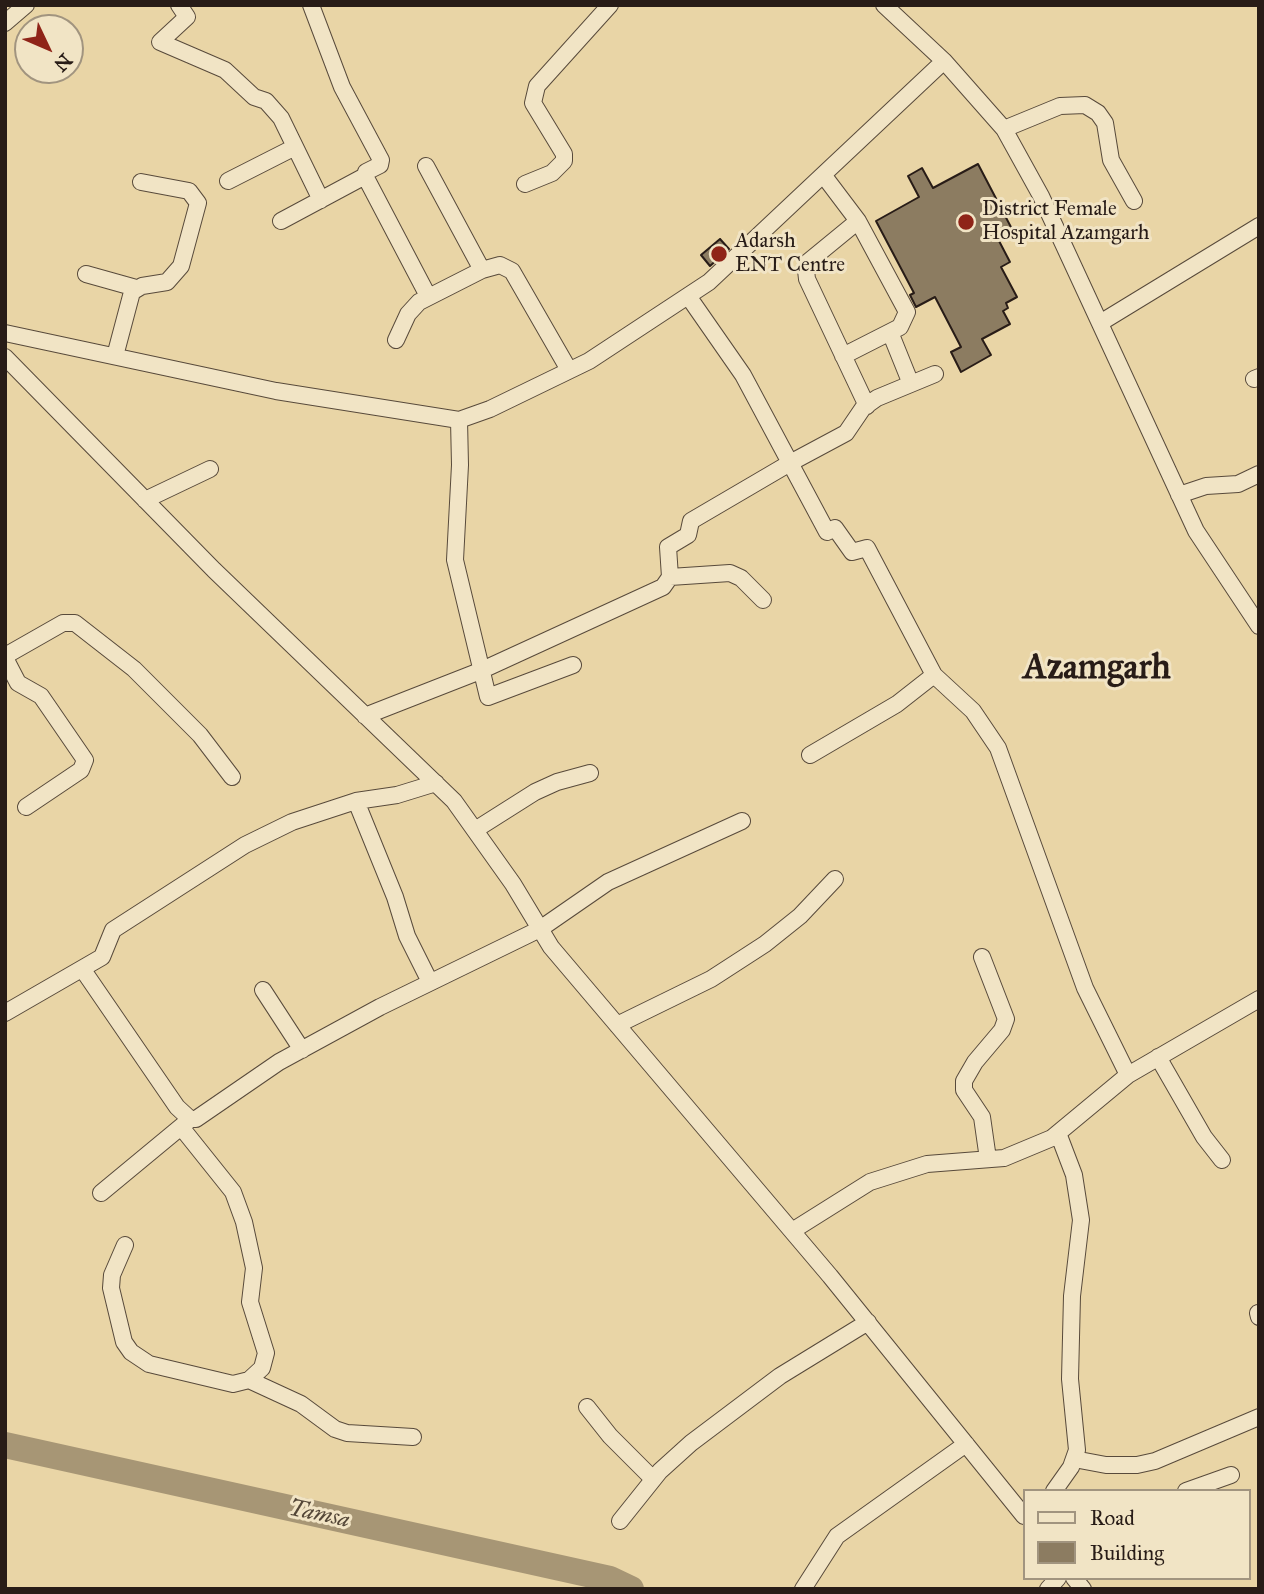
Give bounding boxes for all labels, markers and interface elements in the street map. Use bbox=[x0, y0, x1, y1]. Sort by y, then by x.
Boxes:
north arrow bbox=[14, 14, 84, 84]
text: N bbox=[49, 49, 77, 76]
place label: District Female Hospital Azamgarh bbox=[982, 197, 1149, 247]
marker: District Female Hospital Azamgarh bbox=[956, 212, 976, 232]
place label: Adarsh ENT Centre bbox=[735, 229, 845, 279]
marker: Adarsh ENT Centre bbox=[709, 244, 729, 264]
district label: Azamgarh bbox=[1023, 648, 1171, 690]
legend bbox=[1023, 1489, 1250, 1580]
water label: Tamsa bbox=[286, 1495, 352, 1535]
text: Road bbox=[1090, 1505, 1135, 1531]
text: Building bbox=[1090, 1540, 1164, 1566]

